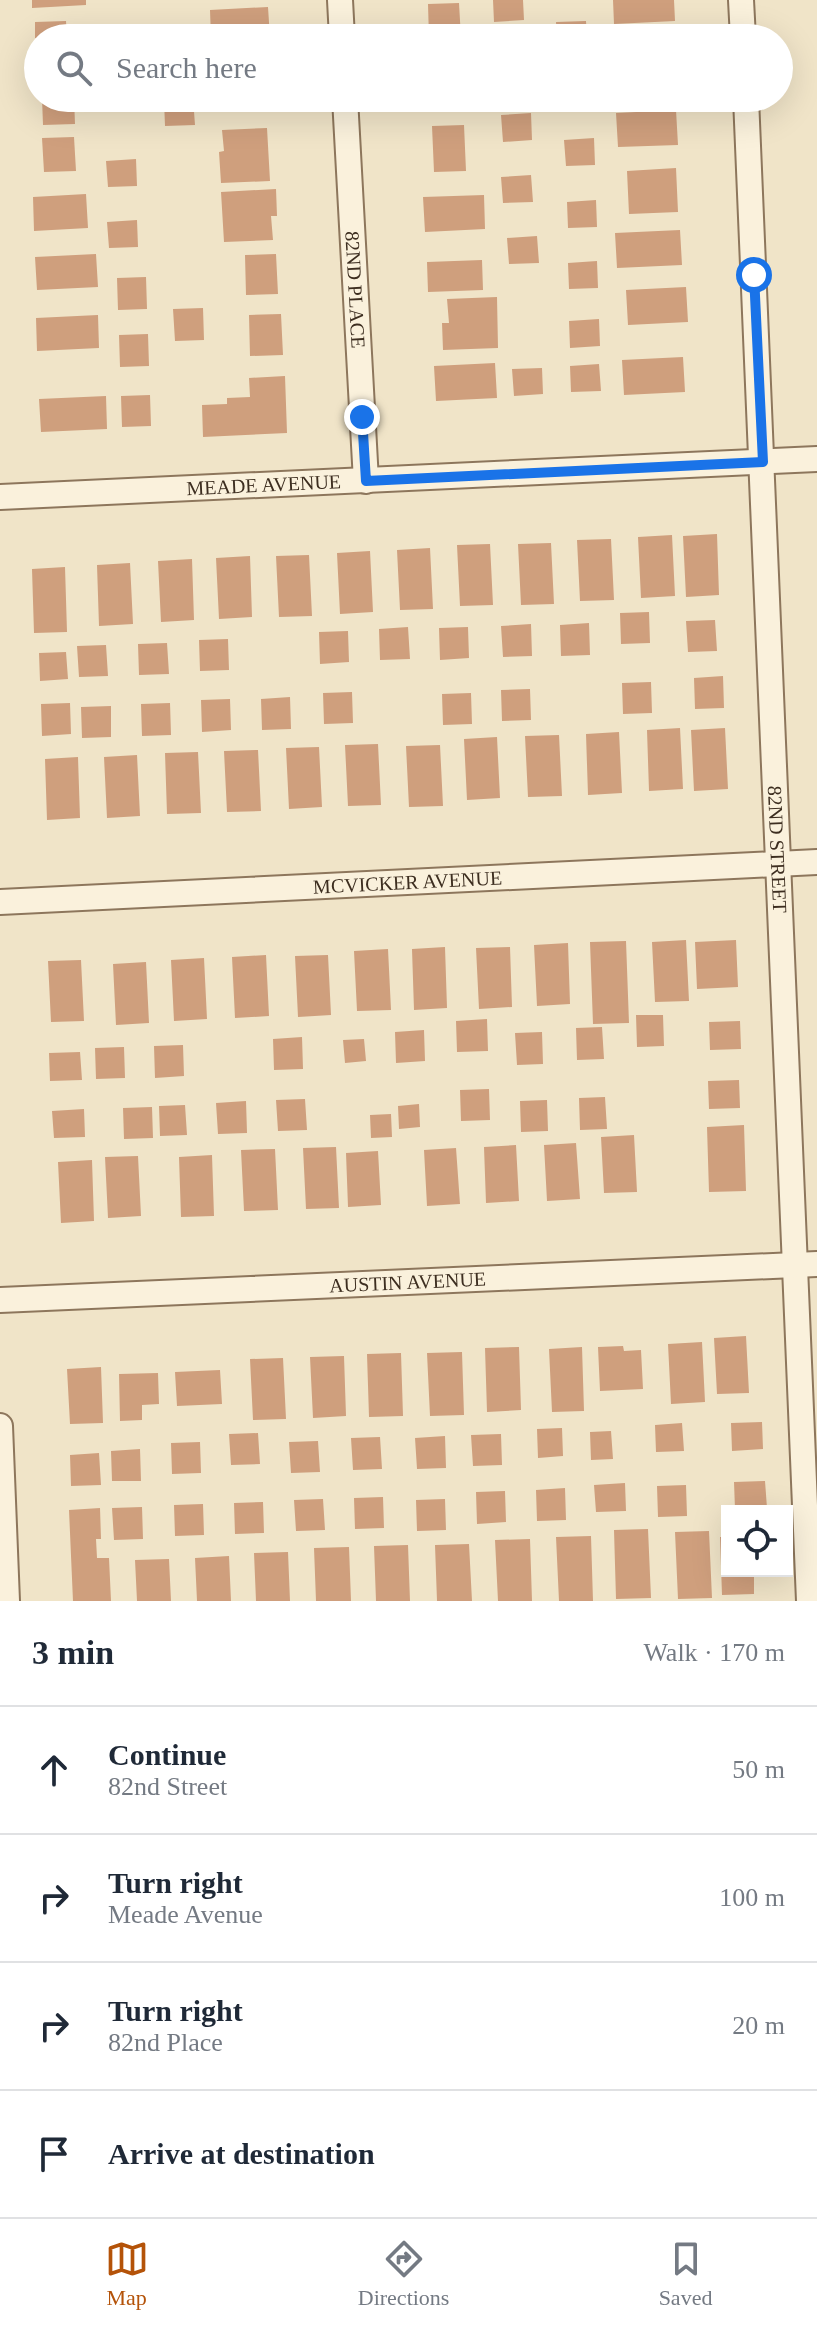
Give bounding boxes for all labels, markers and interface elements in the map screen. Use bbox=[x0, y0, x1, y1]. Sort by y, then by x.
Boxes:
search box bbox=[24, 24, 793, 112]
icon: search bbox=[52, 46, 96, 90]
text: Search here bbox=[116, 51, 257, 84]
street label: 82ND PLACE bbox=[341, 231, 370, 349]
route start bbox=[736, 257, 772, 293]
route end bbox=[344, 399, 380, 435]
street label: MEADE AVENUE bbox=[186, 470, 342, 499]
street label: 82ND STREET bbox=[764, 785, 791, 913]
street label: MCVICKER AVENUE bbox=[312, 866, 503, 898]
street label: AUSTIN AVENUE bbox=[329, 1268, 486, 1296]
map controls bbox=[721, 1505, 793, 1577]
button: locate bbox=[721, 1505, 793, 1577]
text: 3 min bbox=[32, 1634, 114, 1671]
text: Walk · 170 m bbox=[643, 1638, 785, 1667]
text: Continue bbox=[108, 1738, 226, 1771]
icon: ahead bbox=[32, 1748, 76, 1792]
text: 50 m bbox=[732, 1755, 785, 1784]
text: 82nd Street bbox=[108, 1772, 227, 1801]
text: Turn right bbox=[108, 1866, 243, 1899]
icon: right bbox=[32, 1876, 76, 1920]
text: 100 m bbox=[719, 1883, 785, 1912]
text: Meade Avenue bbox=[108, 1900, 263, 1929]
text: Turn right bbox=[108, 1994, 243, 2027]
icon: right bbox=[32, 2004, 76, 2048]
text: 20 m bbox=[732, 2011, 785, 2040]
text: 82nd Place bbox=[108, 2028, 223, 2057]
icon: arrive bbox=[32, 2132, 76, 2176]
text: Arrive at destination bbox=[108, 2137, 375, 2170]
tab: Map bbox=[105, 2237, 149, 2311]
tab: Directions bbox=[358, 2237, 449, 2311]
tab: Saved bbox=[659, 2237, 712, 2311]

